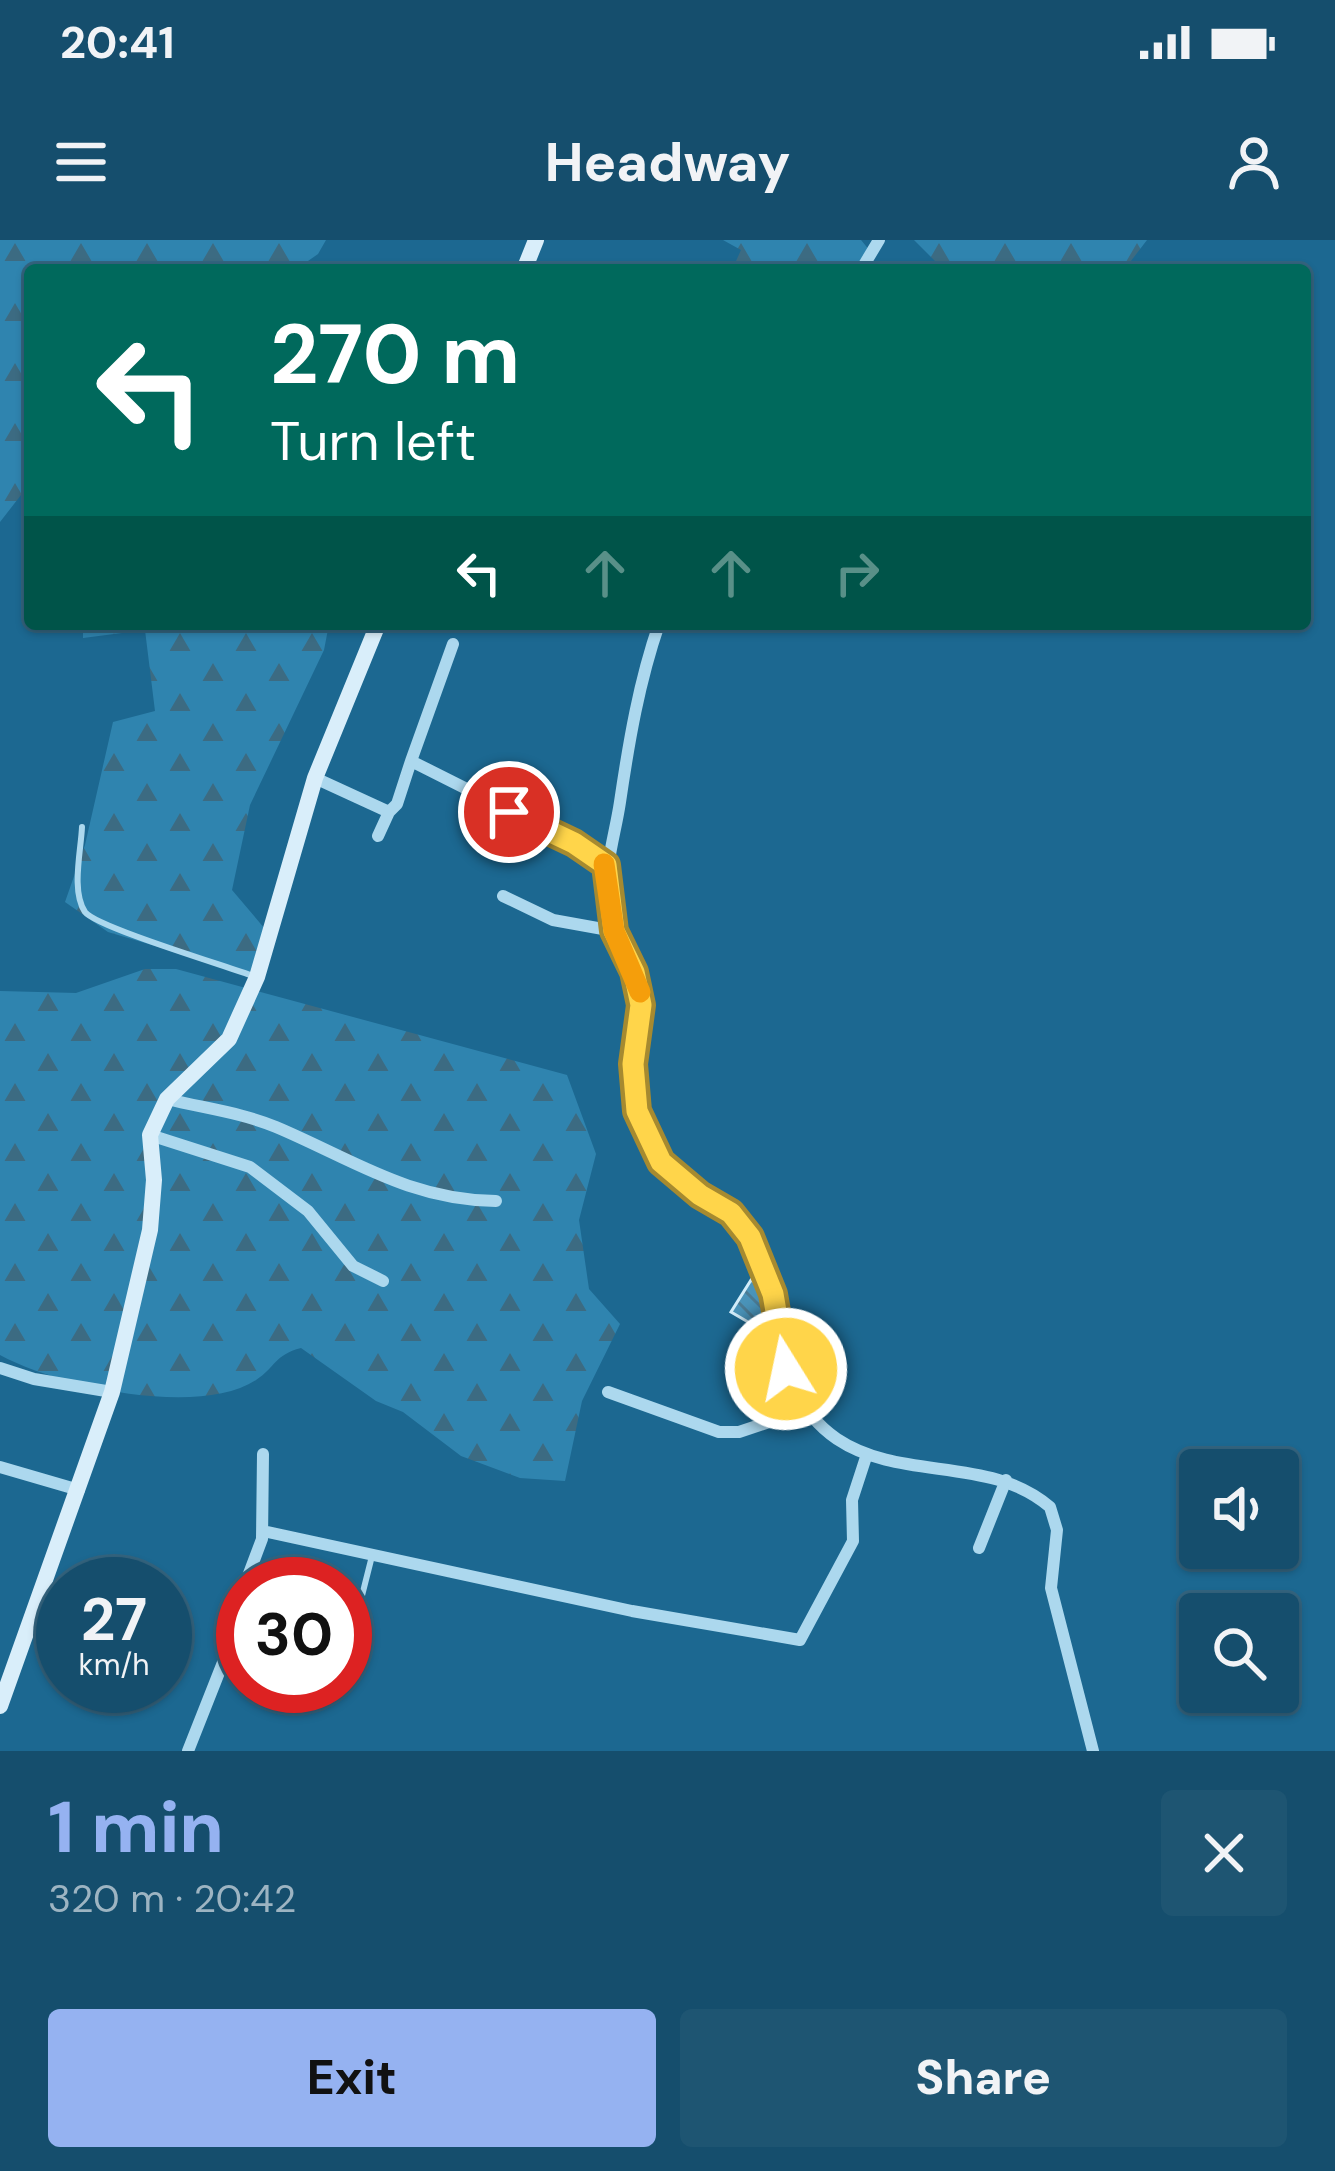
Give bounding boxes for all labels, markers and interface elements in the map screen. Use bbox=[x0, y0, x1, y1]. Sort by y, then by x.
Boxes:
text: 20:41 bbox=[60, 13, 175, 72]
text: Headway bbox=[545, 127, 790, 198]
icon: menu bbox=[48, 129, 114, 195]
icon: person bbox=[1221, 129, 1287, 195]
text: 270 m bbox=[270, 300, 520, 409]
icon: left bbox=[72, 312, 228, 468]
text: Turn left bbox=[270, 406, 476, 477]
icon: left bbox=[446, 540, 512, 606]
icon: ahead bbox=[572, 540, 638, 606]
icon: ahead bbox=[698, 540, 764, 606]
icon: right bbox=[824, 540, 890, 606]
pin bbox=[458, 761, 560, 863]
icon: arrive bbox=[476, 779, 542, 845]
position arrow bbox=[723, 1306, 849, 1432]
map controls bbox=[1179, 1449, 1299, 1713]
button: sound bbox=[1179, 1449, 1299, 1569]
speed limit sign: 30 bbox=[216, 1557, 372, 1713]
text: 27 bbox=[81, 1580, 147, 1659]
button: search bbox=[1179, 1593, 1299, 1713]
text: km/h bbox=[79, 1645, 149, 1684]
text: 1 min bbox=[48, 1781, 224, 1874]
button: close bbox=[1161, 1790, 1287, 1916]
text: 320 m · 20:42 bbox=[48, 1873, 296, 1924]
button: Exit bbox=[48, 2009, 656, 2147]
button: Share bbox=[680, 2009, 1287, 2147]

